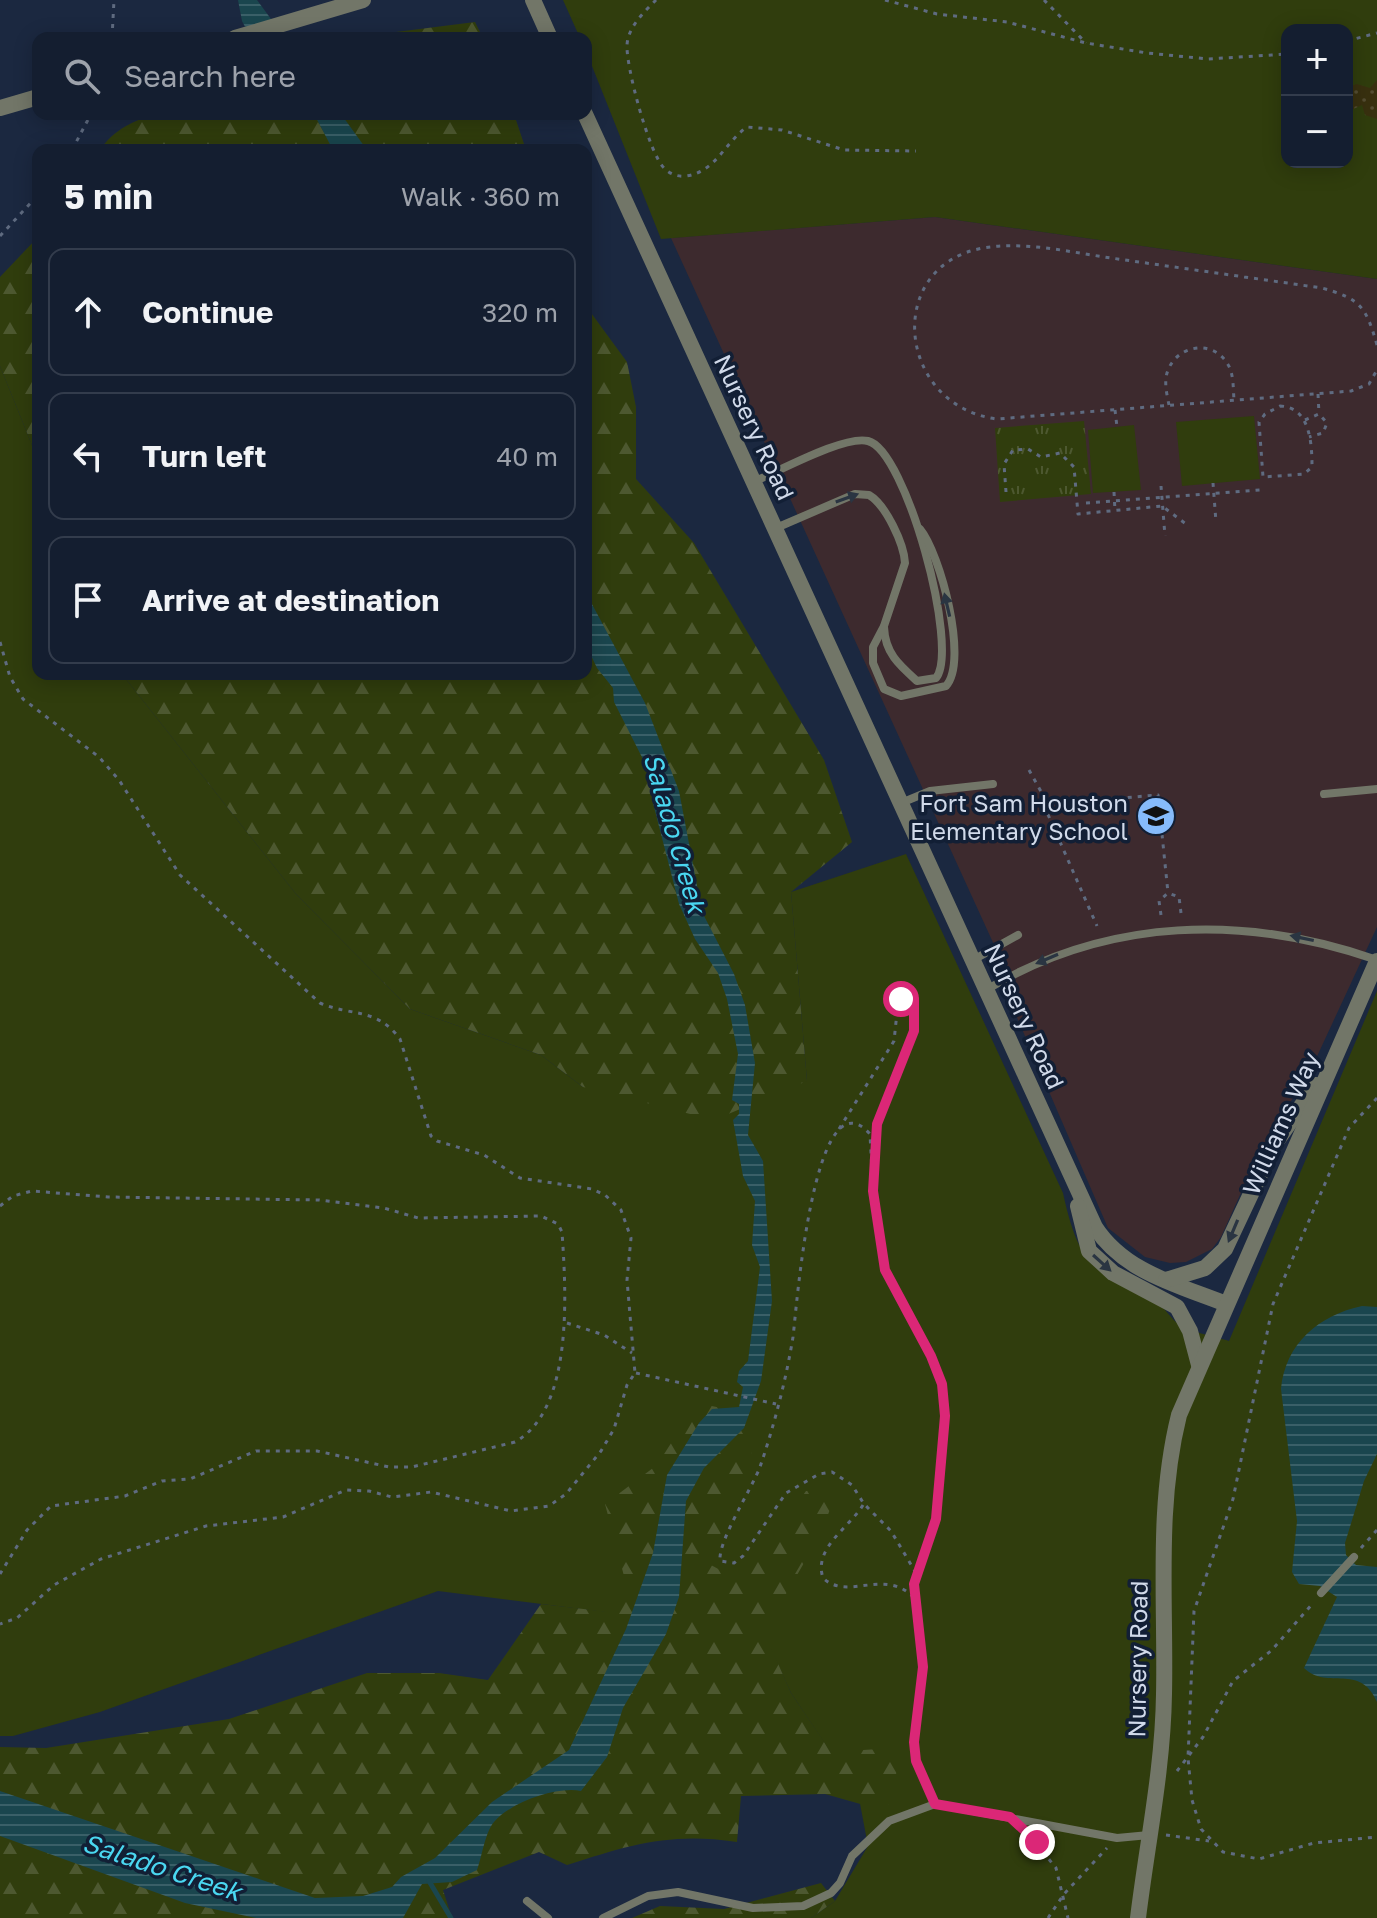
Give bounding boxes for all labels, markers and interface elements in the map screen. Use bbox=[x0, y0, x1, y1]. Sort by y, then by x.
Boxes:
map controls bbox=[1281, 24, 1353, 168]
button: + bbox=[1281, 24, 1353, 96]
search box bbox=[32, 32, 592, 120]
icon: search bbox=[60, 54, 104, 98]
text: Search here bbox=[124, 58, 296, 94]
button: − bbox=[1281, 96, 1353, 168]
text: 5 min bbox=[64, 176, 153, 216]
text: Walk · 360 m bbox=[401, 181, 560, 212]
icon: ahead bbox=[66, 290, 110, 334]
text: Continue bbox=[142, 294, 273, 330]
text: 320 m bbox=[482, 297, 558, 328]
street label: Nursery Road bbox=[709, 350, 801, 504]
icon: left bbox=[66, 434, 110, 478]
text: Turn left bbox=[142, 438, 267, 474]
text: 40 m bbox=[497, 441, 558, 472]
one-way arrow bbox=[835, 492, 859, 504]
icon: arrive bbox=[66, 578, 110, 622]
text: Arrive at destination bbox=[142, 582, 439, 618]
one-way arrow bbox=[940, 592, 953, 617]
water label: Salado Creek bbox=[637, 749, 713, 919]
place label: Fort Sam Houston Elementary School bbox=[910, 788, 1128, 845]
school or university icon: Fort Sam Houston Elementary School bbox=[1135, 795, 1177, 837]
one-way arrow bbox=[1290, 931, 1315, 944]
street label: Nursery Road bbox=[979, 939, 1071, 1093]
one-way arrow bbox=[1035, 953, 1059, 966]
route start bbox=[883, 981, 919, 1017]
street label: Williams Way bbox=[1236, 1047, 1324, 1199]
one-way arrow bbox=[1226, 1219, 1239, 1243]
one-way arrow bbox=[1091, 1254, 1111, 1271]
street label: Nursery Road bbox=[1121, 1580, 1153, 1738]
route end bbox=[1019, 1824, 1055, 1860]
water label: Salado Creek bbox=[79, 1827, 247, 1908]

